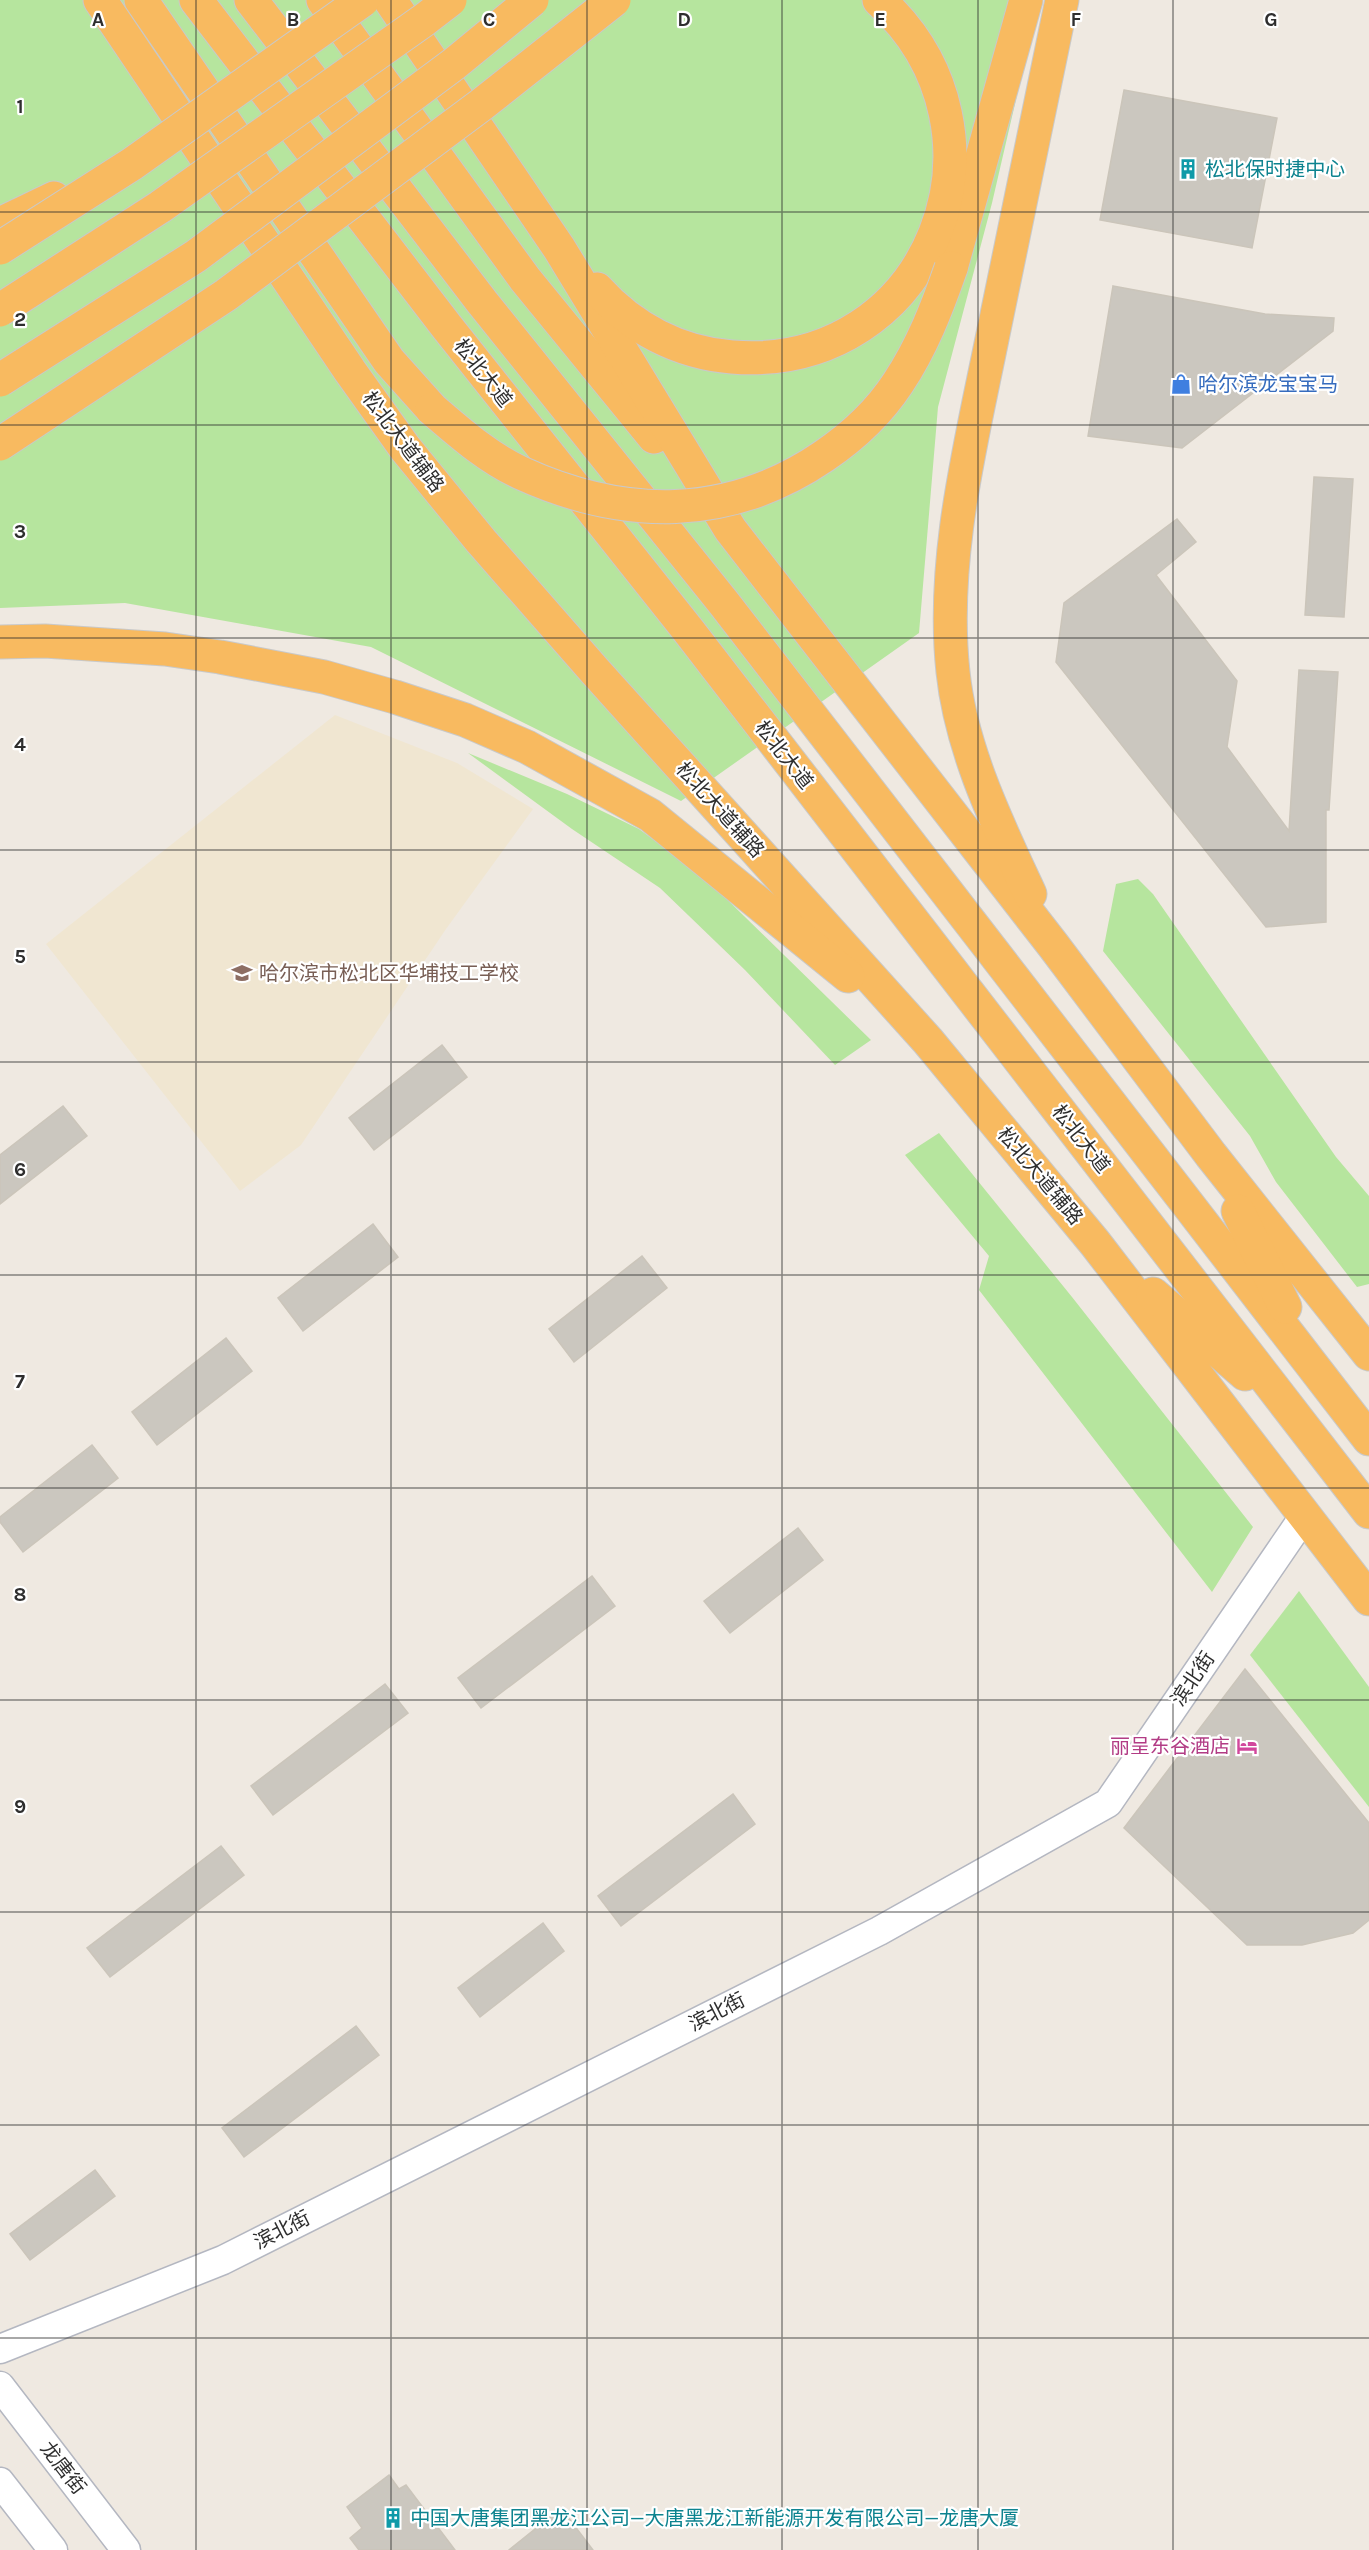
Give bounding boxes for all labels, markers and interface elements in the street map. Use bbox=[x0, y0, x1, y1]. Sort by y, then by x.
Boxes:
text: A bbox=[92, 8, 105, 31]
text: B bbox=[287, 8, 299, 31]
text: C bbox=[483, 8, 495, 31]
text: D bbox=[677, 8, 691, 31]
text: E bbox=[874, 8, 886, 31]
text: F bbox=[1071, 8, 1082, 31]
text: G bbox=[1264, 8, 1278, 31]
text: 1 bbox=[16, 95, 24, 118]
building icon: 松北保时捷中心 bbox=[1176, 157, 1200, 181]
place label: 松北保时捷中心 bbox=[1205, 158, 1345, 181]
text: 2 bbox=[14, 308, 26, 331]
street label: 松北大道 bbox=[449, 334, 517, 412]
shop icon: 哈尔滨龙宝宝马 bbox=[1169, 372, 1193, 396]
place label: 哈尔滨龙宝宝马 bbox=[1198, 373, 1338, 396]
street label: 松北大道辅路 bbox=[358, 387, 448, 497]
text: 3 bbox=[14, 520, 26, 543]
street label: 松北大道 bbox=[750, 716, 818, 794]
text: 4 bbox=[14, 733, 26, 756]
street label: 松北大道辅路 bbox=[671, 758, 769, 862]
text: 5 bbox=[14, 945, 26, 968]
school or university icon: 哈尔滨市松北区华埔技工学校 bbox=[230, 961, 254, 985]
place label: 哈尔滨市松北区华埔技工学校 bbox=[259, 962, 519, 985]
street label: 松北大道 bbox=[1047, 1100, 1115, 1178]
street label: 松北大道辅路 bbox=[993, 1123, 1087, 1229]
text: 6 bbox=[14, 1158, 26, 1181]
text: 7 bbox=[15, 1370, 25, 1393]
text: 8 bbox=[14, 1583, 26, 1606]
street label: 滨北街 bbox=[1167, 1648, 1219, 1710]
hotel icon: 丽呈东谷酒店 bbox=[1235, 1734, 1259, 1758]
place label: 丽呈东谷酒店 bbox=[1110, 1735, 1230, 1758]
text: 9 bbox=[14, 1795, 26, 1818]
street label: 滨北街 bbox=[685, 1988, 749, 2036]
street label: 滨北街 bbox=[250, 2206, 314, 2254]
street label: 龙唐街 bbox=[35, 2437, 91, 2499]
building icon: 中国大唐集团黑龙江公司—大唐黑龙江新能源开发有限公司—龙唐大厦 bbox=[381, 2506, 405, 2530]
place label: 中国大唐集团黑龙江公司—大唐黑龙江新能源开发有限公司—龙唐大厦 bbox=[410, 2507, 1019, 2530]

